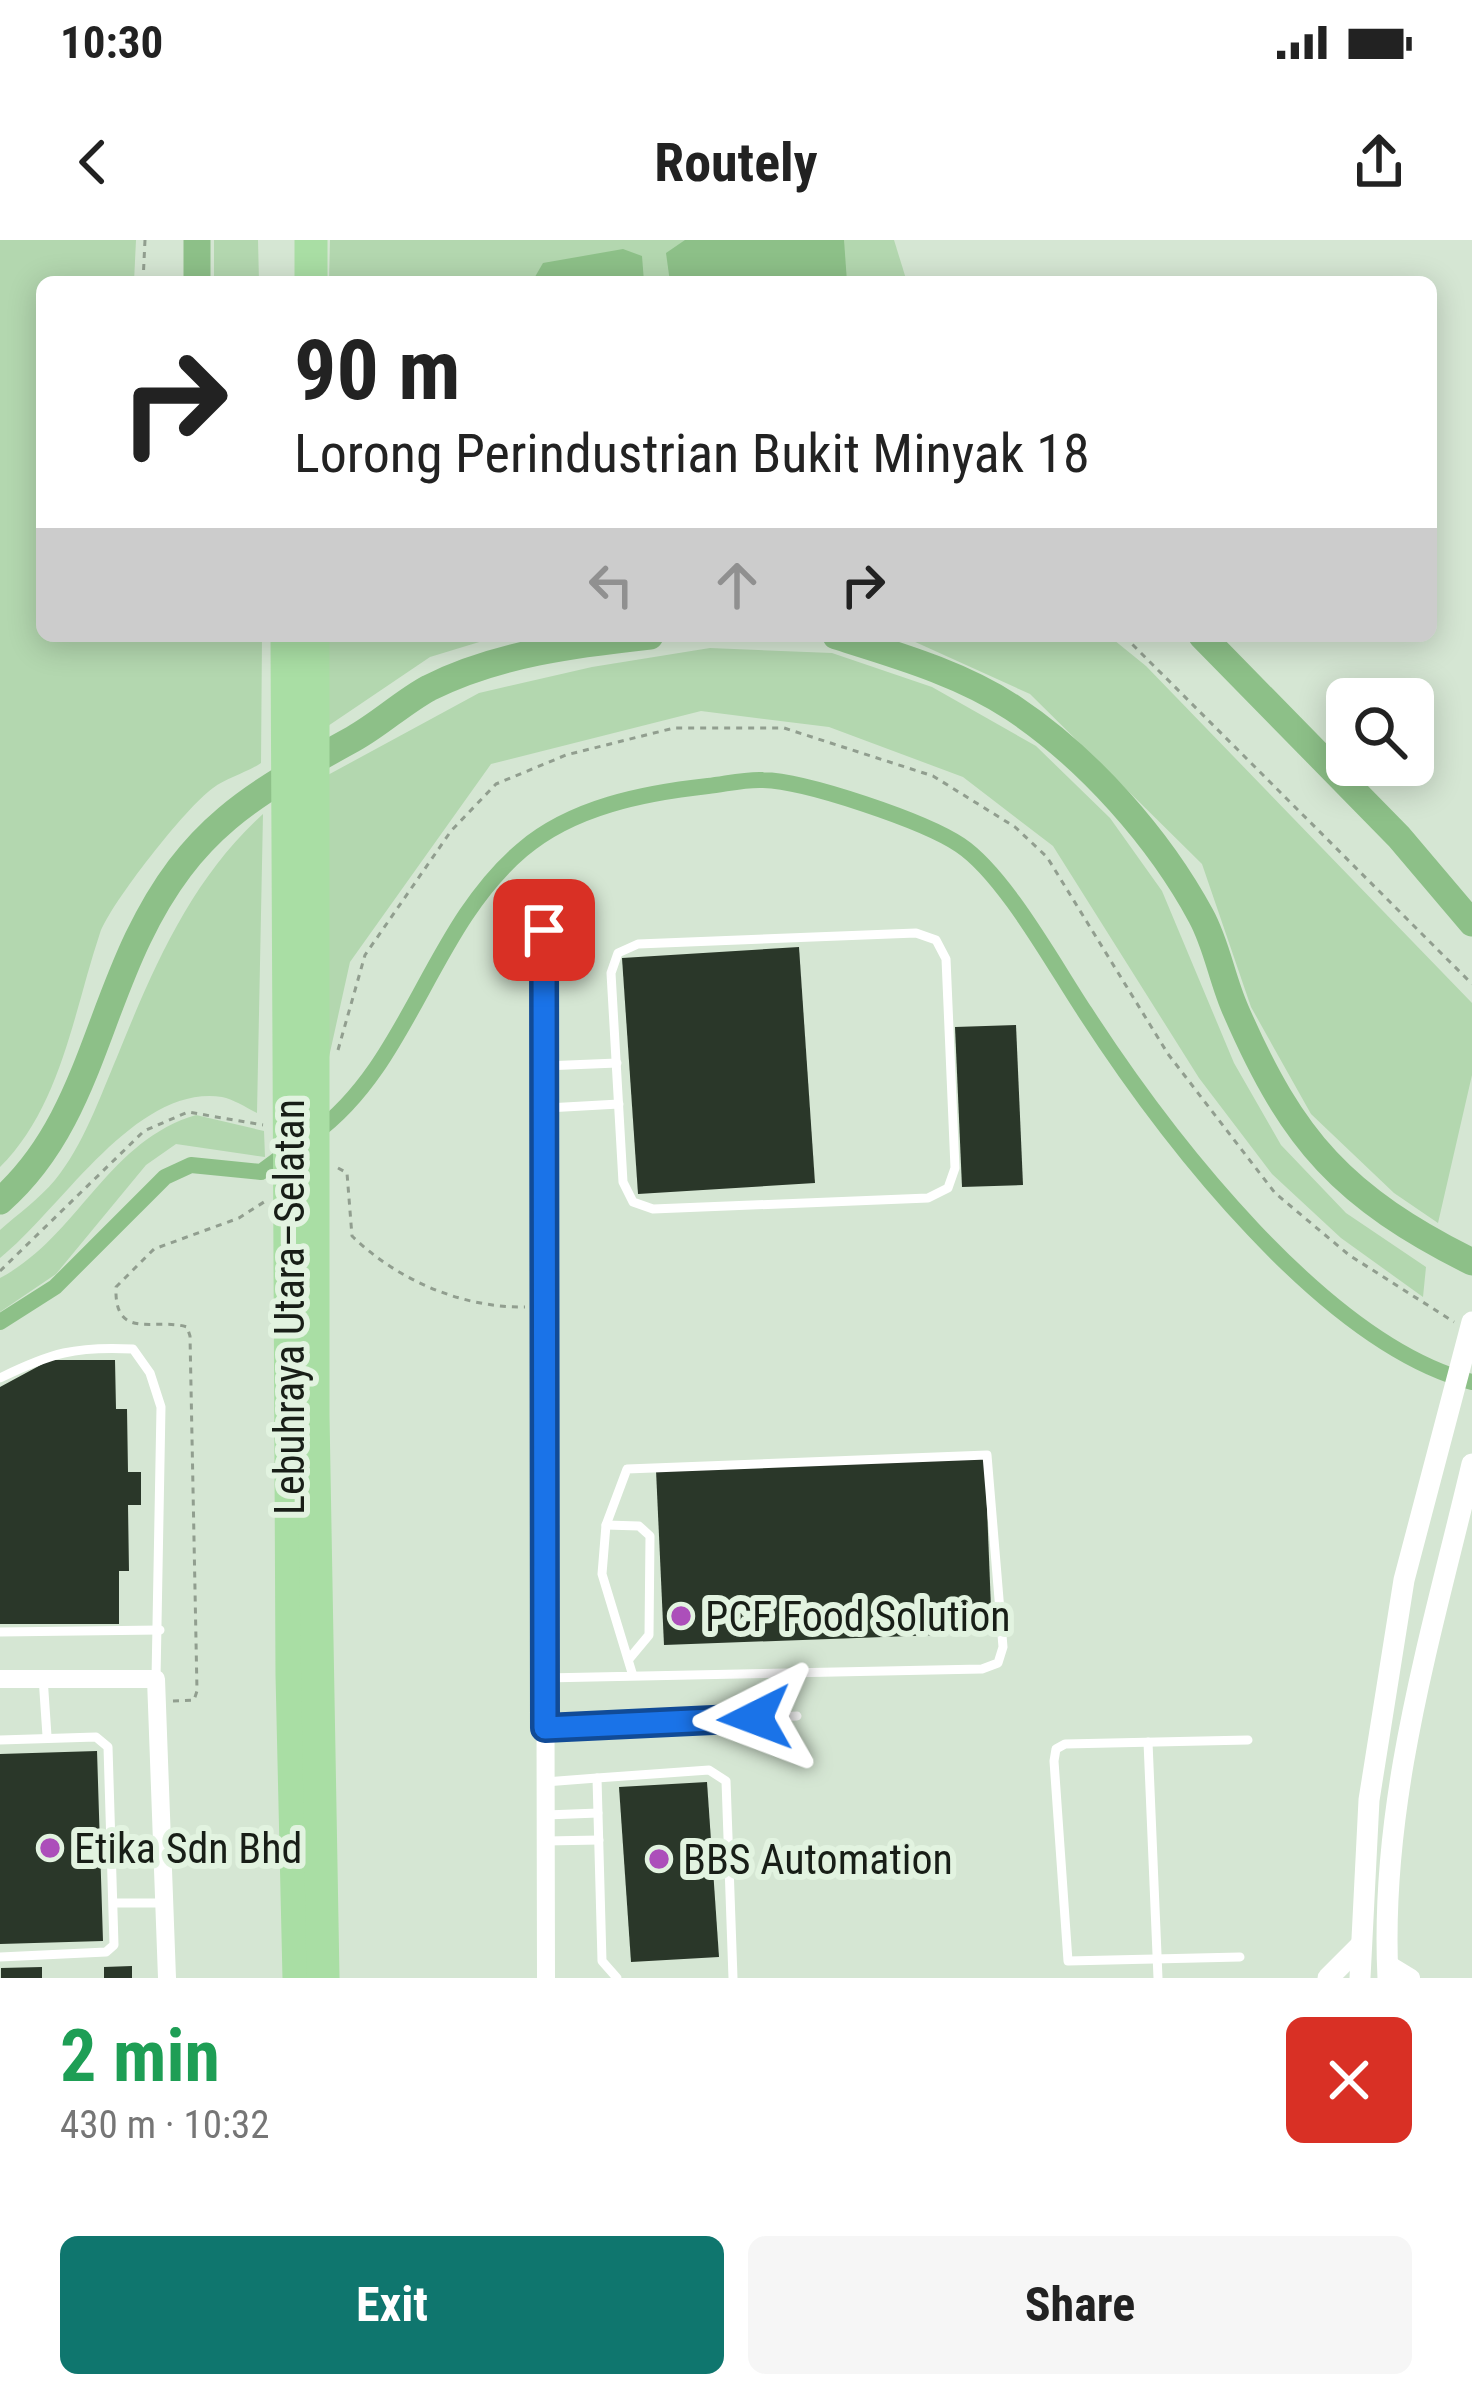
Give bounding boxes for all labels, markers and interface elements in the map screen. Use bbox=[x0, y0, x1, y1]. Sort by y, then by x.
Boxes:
text: 10:30 bbox=[60, 16, 163, 69]
icon: back bbox=[60, 129, 126, 195]
icon: share bbox=[1346, 129, 1412, 195]
text: Routely bbox=[654, 131, 818, 194]
text: 90 m bbox=[294, 321, 461, 420]
icon: right bbox=[96, 324, 252, 480]
text: Lorong Perindustrian Bukit Minyak 18 bbox=[294, 422, 1090, 485]
icon: left bbox=[578, 552, 644, 618]
icon: ahead bbox=[704, 552, 770, 618]
icon: right bbox=[830, 552, 896, 618]
map controls bbox=[1326, 678, 1434, 786]
button: search bbox=[1326, 678, 1434, 786]
pin bbox=[493, 879, 595, 981]
icon: arrive bbox=[511, 897, 577, 963]
street label: Lebuhraya Utara–Selatan bbox=[265, 1099, 314, 1515]
place label: PCF Food Solution bbox=[705, 1592, 1011, 1641]
marker: PCF Food Solution bbox=[668, 1603, 694, 1629]
position arrow bbox=[692, 1655, 818, 1781]
place label: Etika Sdn Bhd bbox=[74, 1824, 302, 1873]
marker: Etika Sdn Bhd bbox=[37, 1835, 63, 1861]
place label: BBS Automation bbox=[683, 1835, 953, 1884]
marker: BBS Automation bbox=[646, 1846, 672, 1872]
text: 2 min bbox=[60, 2014, 220, 2099]
button: close bbox=[1286, 2017, 1412, 2143]
text: 430 m · 10:32 bbox=[60, 2102, 270, 2148]
button: Exit bbox=[60, 2236, 724, 2374]
button: Share bbox=[748, 2236, 1412, 2374]

